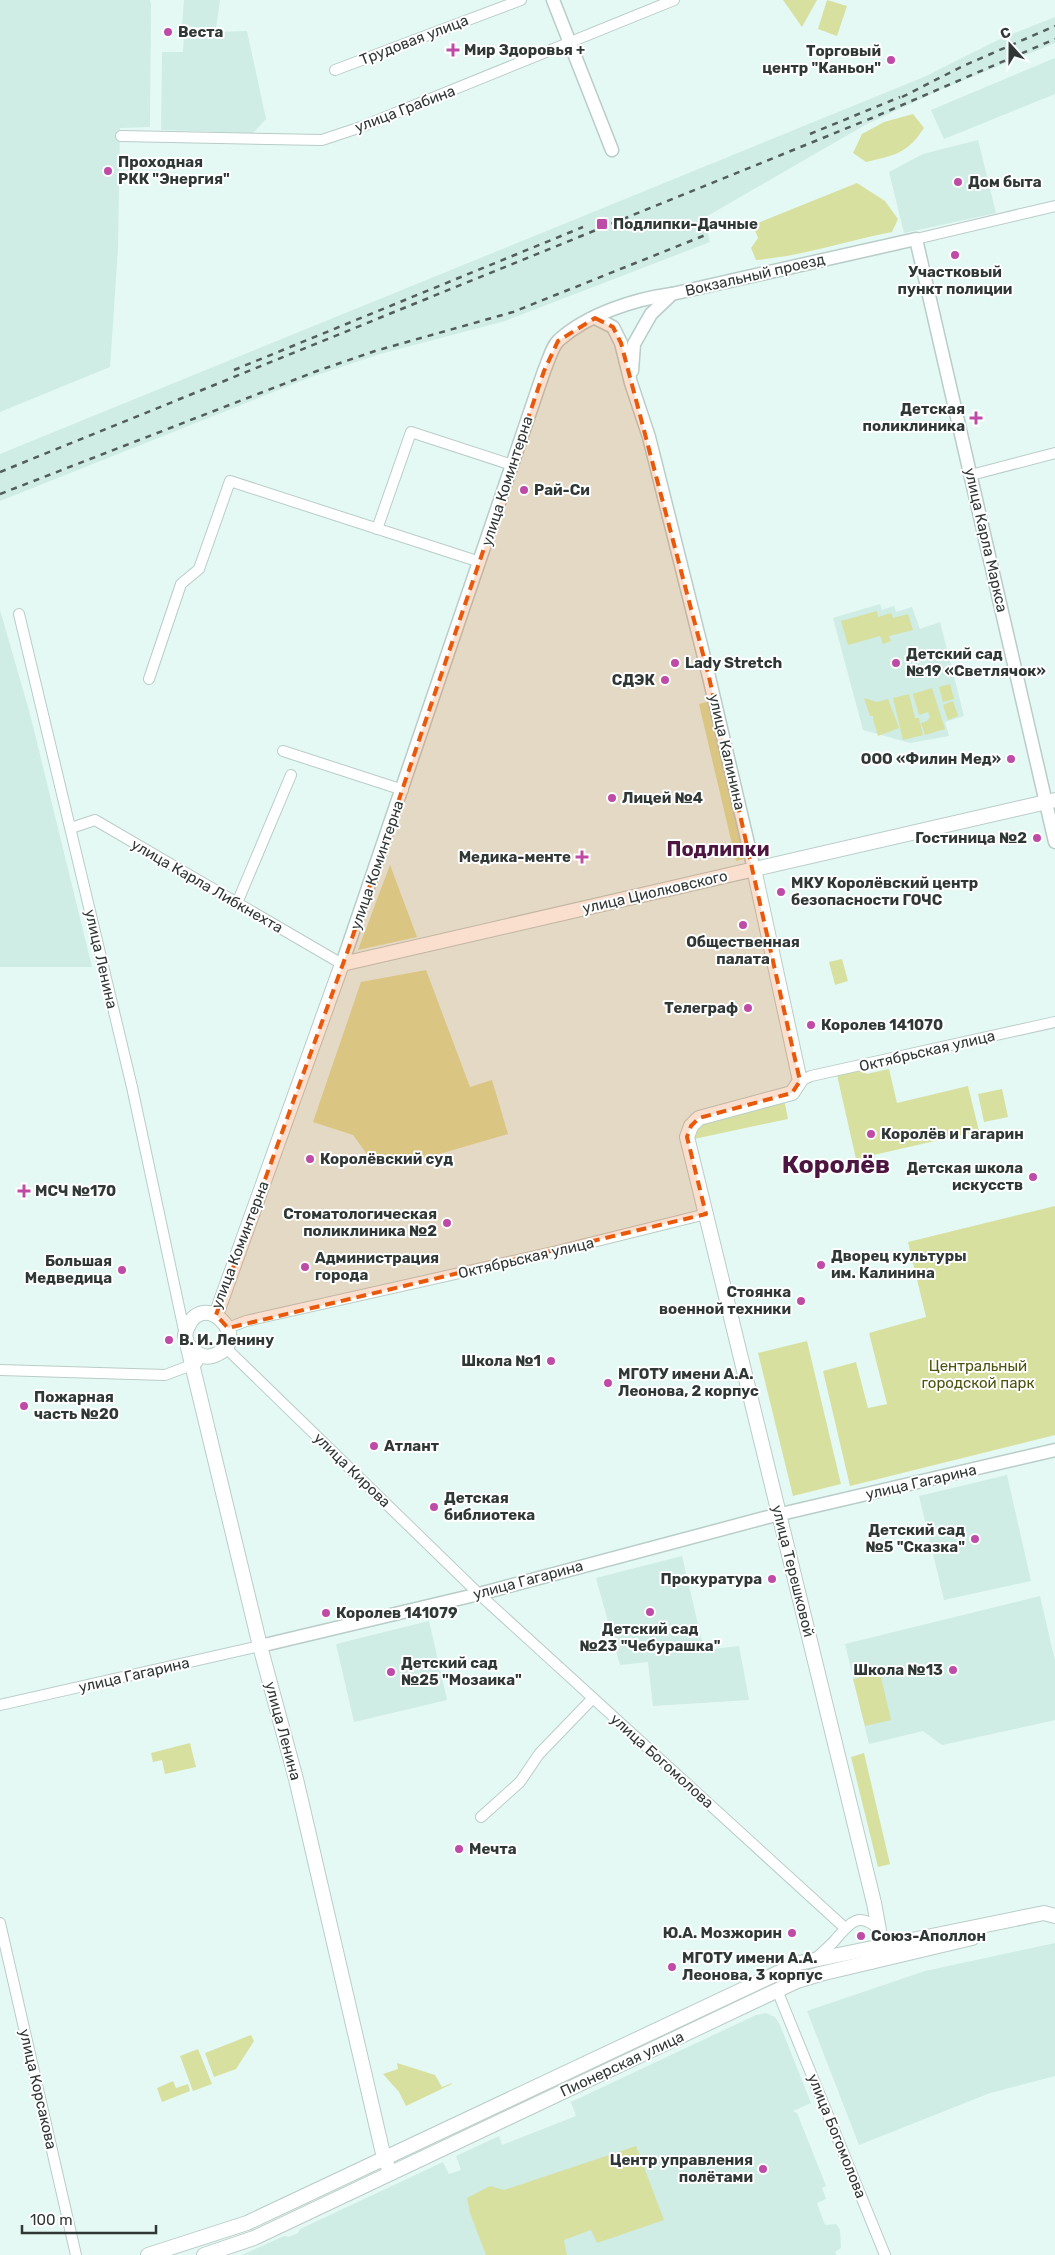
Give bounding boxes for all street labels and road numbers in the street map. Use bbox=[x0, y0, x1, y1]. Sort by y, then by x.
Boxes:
street label: Трудовая улица bbox=[357, 11, 471, 69]
street label: улица Грабина bbox=[352, 82, 458, 136]
street label: Вокзальный проезд bbox=[683, 250, 827, 300]
street label: улица Коминтерна bbox=[477, 414, 537, 548]
street label: улица Карла Маркса bbox=[961, 466, 1011, 614]
street label: улица Калинина bbox=[705, 692, 749, 812]
street label: улица Коминтерна bbox=[346, 798, 408, 932]
street label: улица Карла Либкнехта bbox=[128, 835, 286, 937]
street label: улица Циолковского bbox=[581, 867, 729, 917]
street label: улица Ленина bbox=[81, 908, 121, 1010]
street label: Октябрьская улица bbox=[857, 1027, 997, 1075]
street label: улица Коминтерна bbox=[207, 1179, 273, 1311]
street label: Октябрьская улица bbox=[456, 1234, 596, 1282]
street label: улица Кирова bbox=[310, 1429, 394, 1511]
street label: улица Гагарина bbox=[864, 1461, 978, 1503]
street label: улица Терешковой bbox=[768, 1503, 818, 1639]
street label: улица Гагарина bbox=[471, 1557, 585, 1603]
street label: улица Гагарина bbox=[77, 1654, 191, 1696]
street label: улица Ленина bbox=[261, 1680, 305, 1782]
street label: улица Богомолова bbox=[607, 1710, 717, 1812]
street label: улица Корсакова bbox=[15, 2027, 61, 2151]
street label: Пионерская улица bbox=[557, 2027, 687, 2101]
street label: улица Богомолова bbox=[804, 2071, 870, 2201]

